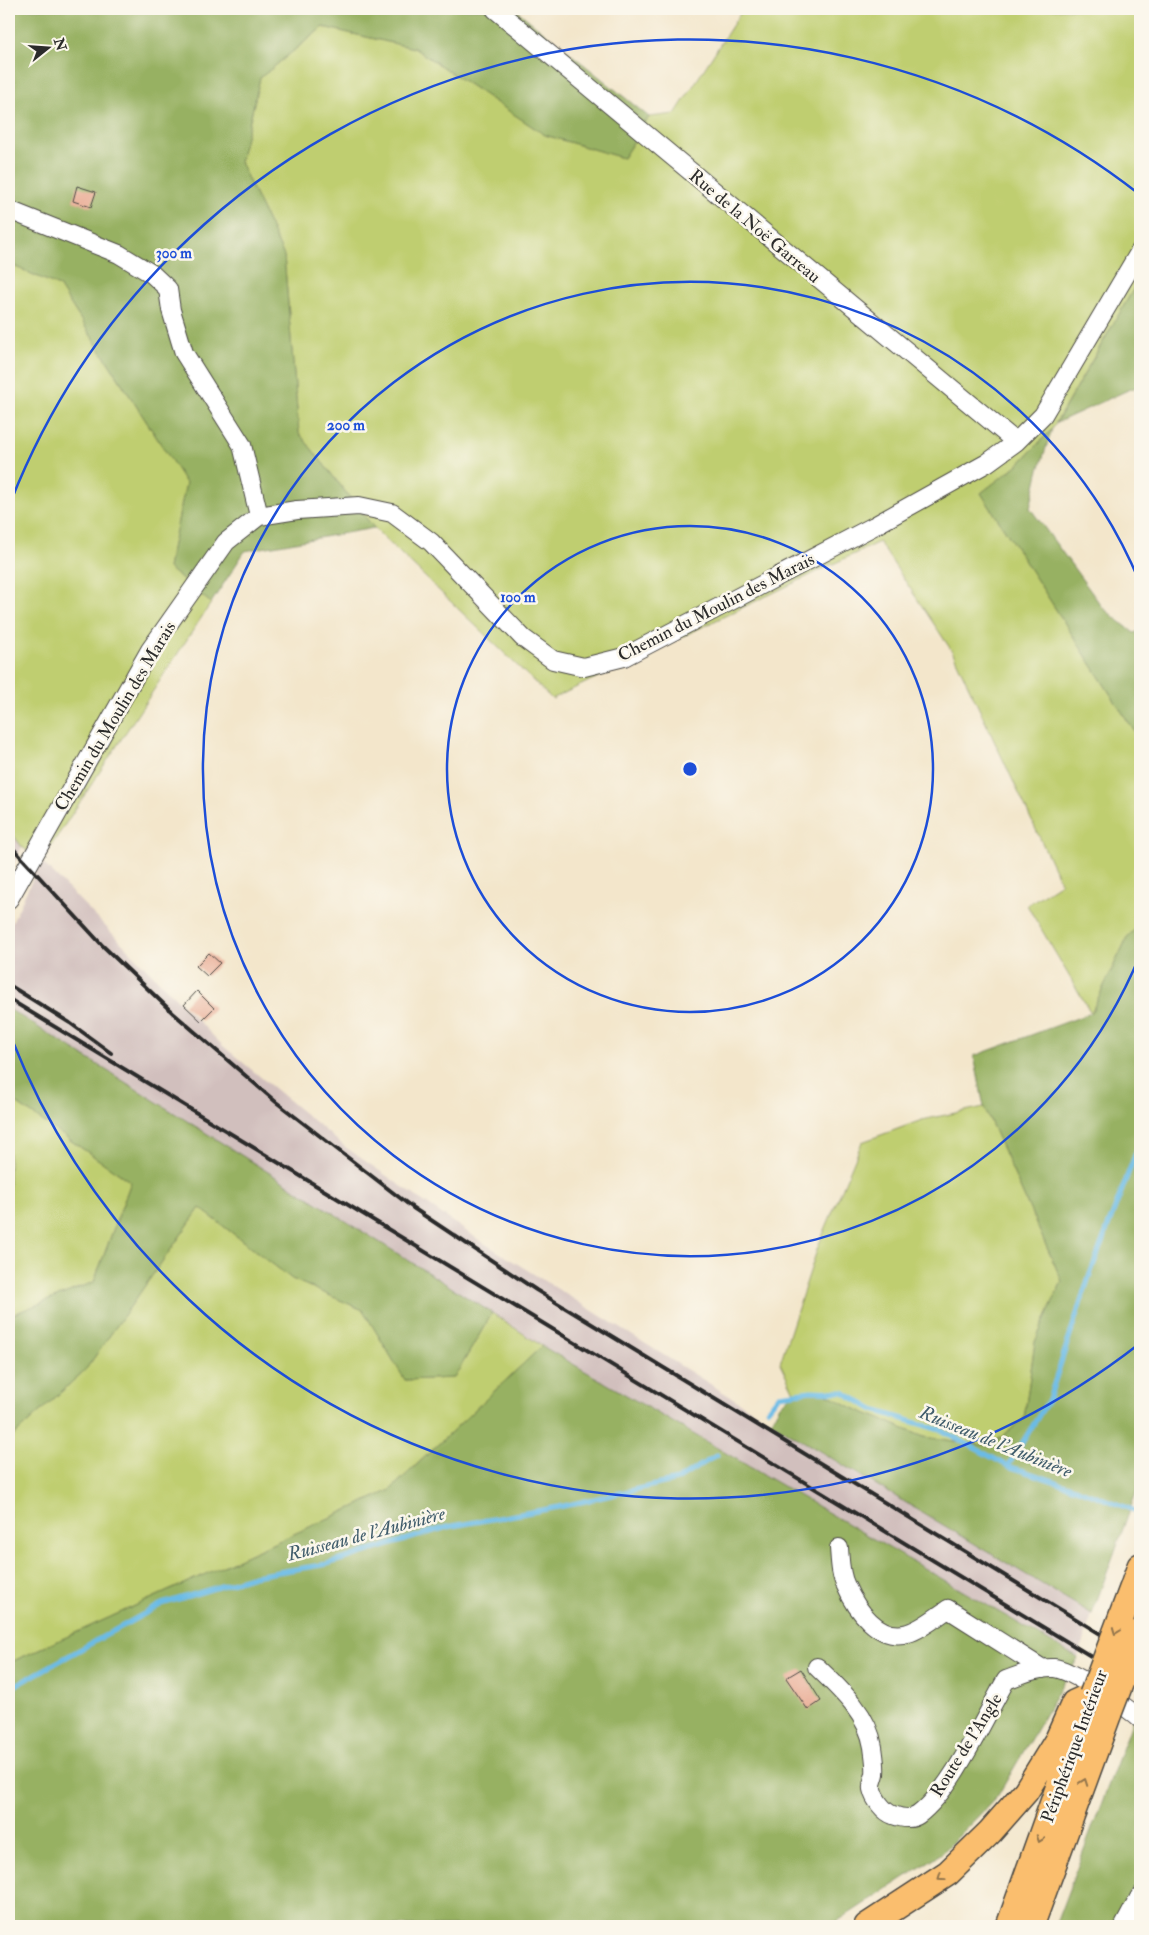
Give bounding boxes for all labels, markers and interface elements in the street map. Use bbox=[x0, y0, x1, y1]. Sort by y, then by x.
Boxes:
north arrow bbox=[22, 22, 72, 72]
text: N bbox=[50, 35, 70, 53]
street label: Rue de la Noë Garreau bbox=[684, 165, 825, 288]
text: 300 m bbox=[156, 244, 192, 263]
text: 200 m bbox=[327, 416, 365, 435]
street label: Chemin du Moulin des Marais bbox=[614, 548, 818, 667]
text: 100 m bbox=[500, 588, 536, 607]
street label: Chemin du Moulin des Marais bbox=[50, 617, 181, 815]
centre of rings bbox=[681, 760, 699, 778]
water label: Ruisseau de l'Aubinière bbox=[915, 1400, 1076, 1484]
water label: Ruisseau de l'Aubinière bbox=[284, 1501, 448, 1567]
one-way arrow bbox=[1112, 1626, 1122, 1635]
street label: Périphérique Intérieur bbox=[1036, 1666, 1113, 1826]
street label: Route de l'Angle bbox=[925, 1689, 1008, 1801]
one-way arrow bbox=[1078, 1778, 1088, 1787]
one-way arrow bbox=[1036, 1835, 1046, 1843]
one-way arrow bbox=[937, 1871, 947, 1880]

